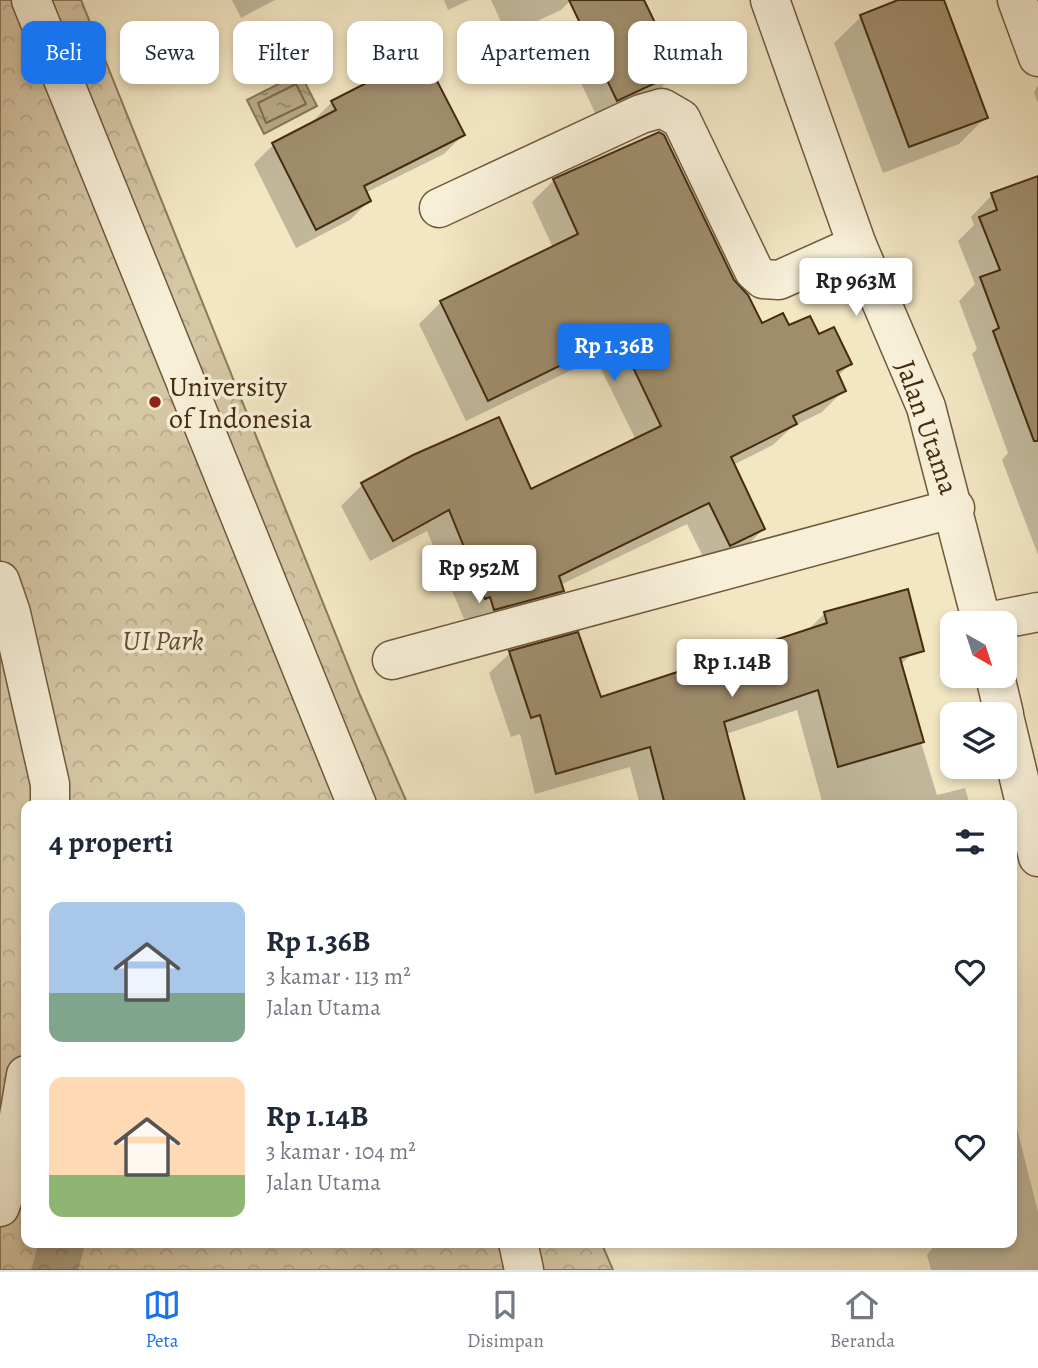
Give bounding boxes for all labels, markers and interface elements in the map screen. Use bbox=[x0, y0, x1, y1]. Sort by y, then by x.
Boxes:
chip: Beli bbox=[21, 21, 106, 84]
chip: Sewa bbox=[120, 21, 219, 84]
chip: Filter bbox=[233, 21, 333, 84]
chip: Baru bbox=[347, 21, 443, 84]
chip: Apartemen bbox=[457, 21, 614, 84]
chip: Rumah bbox=[628, 21, 747, 84]
pin: Rp 963M bbox=[791, 258, 921, 318]
text: Rp 963M bbox=[815, 265, 897, 296]
pin: Rp 1.36B bbox=[542, 324, 686, 383]
text: Rp 1.36B bbox=[574, 330, 654, 361]
street label: Jalan Utama bbox=[886, 355, 968, 500]
place label: University of Indonesia bbox=[169, 368, 312, 438]
marker: University of Indonesia bbox=[147, 394, 163, 410]
pin: Rp 952M bbox=[414, 546, 544, 605]
text: Rp 952M bbox=[438, 552, 520, 583]
north arrow bbox=[940, 611, 1017, 688]
map controls bbox=[940, 611, 1017, 779]
park label: UI Park bbox=[122, 622, 204, 660]
pin: Rp 1.14B bbox=[660, 640, 804, 699]
text: Rp 1.14B bbox=[693, 646, 771, 677]
button: layers bbox=[940, 702, 1017, 779]
text: 4 properti bbox=[49, 822, 173, 862]
icon: filters bbox=[951, 823, 989, 861]
text: Rp 1.36B bbox=[266, 921, 371, 961]
icon: home bbox=[105, 930, 189, 1014]
icon: heart bbox=[951, 953, 989, 991]
text: 3 kamar · 113 m² bbox=[266, 961, 411, 992]
text: Jalan Utama bbox=[266, 992, 381, 1023]
text: Rp 1.14B bbox=[266, 1096, 369, 1136]
icon: home bbox=[105, 1105, 189, 1189]
icon: heart bbox=[951, 1128, 989, 1166]
text: 3 kamar · 104 m² bbox=[266, 1136, 416, 1167]
text: Jalan Utama bbox=[266, 1167, 381, 1198]
tab: Peta bbox=[143, 1286, 181, 1354]
tab: Disimpan bbox=[467, 1286, 544, 1354]
tab: Beranda bbox=[830, 1286, 895, 1354]

